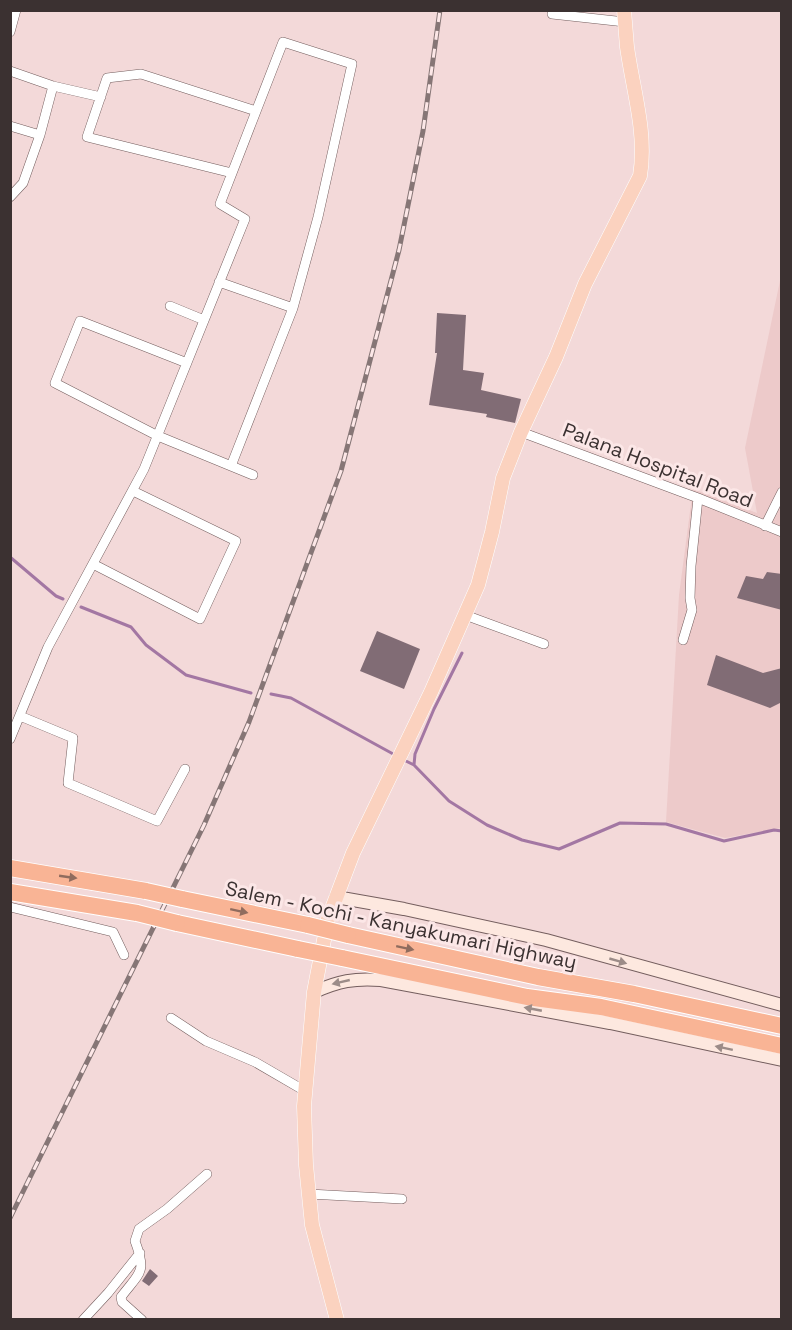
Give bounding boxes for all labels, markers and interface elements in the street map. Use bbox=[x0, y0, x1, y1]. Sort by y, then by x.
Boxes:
street label: Palana Hospital Road bbox=[559, 417, 757, 513]
one-way arrow bbox=[59, 873, 78, 882]
street label: Salem - Kochi - Kanyakumari Highway bbox=[223, 875, 579, 975]
one-way arrow bbox=[230, 907, 249, 916]
one-way arrow bbox=[396, 943, 415, 953]
one-way arrow bbox=[610, 957, 628, 966]
one-way arrow bbox=[332, 978, 351, 988]
one-way arrow bbox=[524, 1004, 543, 1013]
one-way arrow bbox=[715, 1043, 734, 1052]

